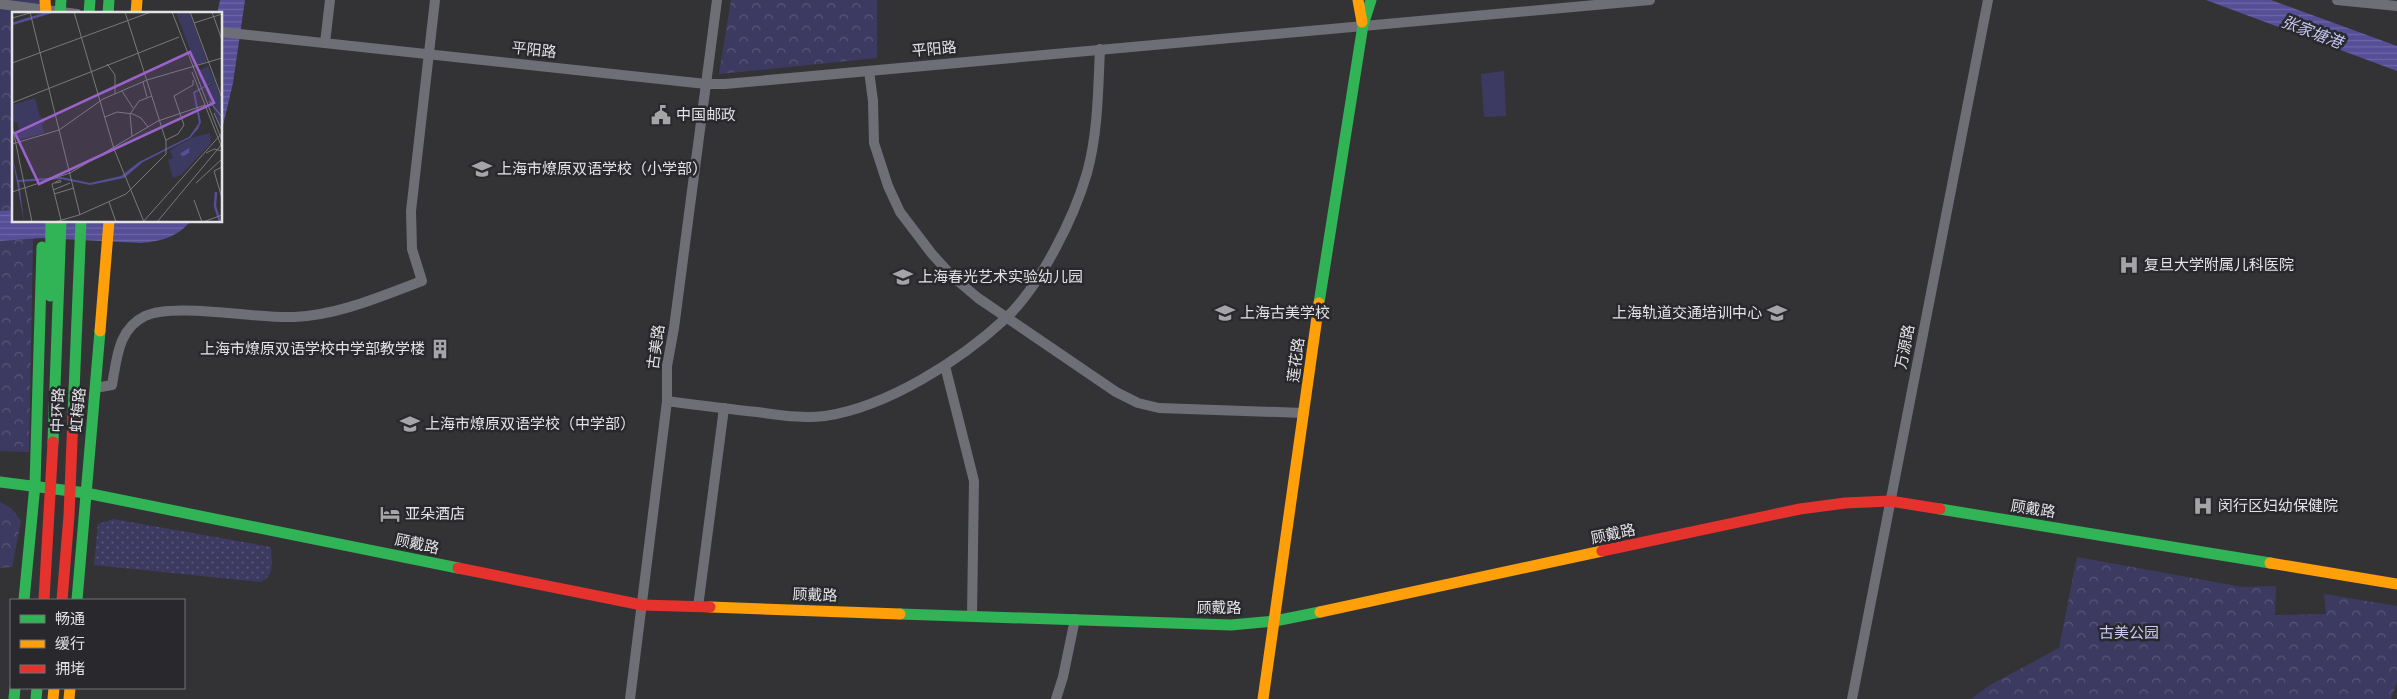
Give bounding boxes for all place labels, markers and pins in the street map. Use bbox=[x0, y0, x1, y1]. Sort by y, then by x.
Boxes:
public building icon: 中国邮政 bbox=[650, 104, 672, 126]
place label: 中国邮政 bbox=[676, 106, 736, 124]
school or university icon: 上海市燎原双语学校（小学部） bbox=[471, 158, 493, 180]
place label: 上海市燎原双语学校（小学部） bbox=[497, 160, 707, 178]
hospital icon: 复旦大学附属儿科医院 bbox=[2118, 254, 2140, 276]
place label: 复旦大学附属儿科医院 bbox=[2144, 256, 2294, 274]
school or university icon: 上海春光艺术实验幼儿园 bbox=[892, 266, 914, 288]
place label: 上海春光艺术实验幼儿园 bbox=[918, 268, 1083, 286]
school or university icon: 上海古美学校 bbox=[1214, 302, 1236, 324]
school or university icon: 上海轨道交通培训中心 bbox=[1766, 302, 1788, 324]
place label: 上海古美学校 bbox=[1240, 304, 1330, 322]
place label: 上海轨道交通培训中心 bbox=[1612, 304, 1762, 322]
building icon: 上海市燎原双语学校中学部教学楼 bbox=[429, 338, 451, 360]
place label: 上海市燎原双语学校中学部教学楼 bbox=[200, 340, 425, 358]
school or university icon: 上海市燎原双语学校（中学部） bbox=[399, 413, 421, 435]
place label: 上海市燎原双语学校（中学部） bbox=[425, 415, 635, 433]
hospital icon: 闵行区妇幼保健院 bbox=[2192, 495, 2214, 517]
place label: 闵行区妇幼保健院 bbox=[2218, 497, 2338, 515]
hotel icon: 亚朵酒店 bbox=[379, 503, 401, 525]
place label: 亚朵酒店 bbox=[405, 505, 465, 523]

